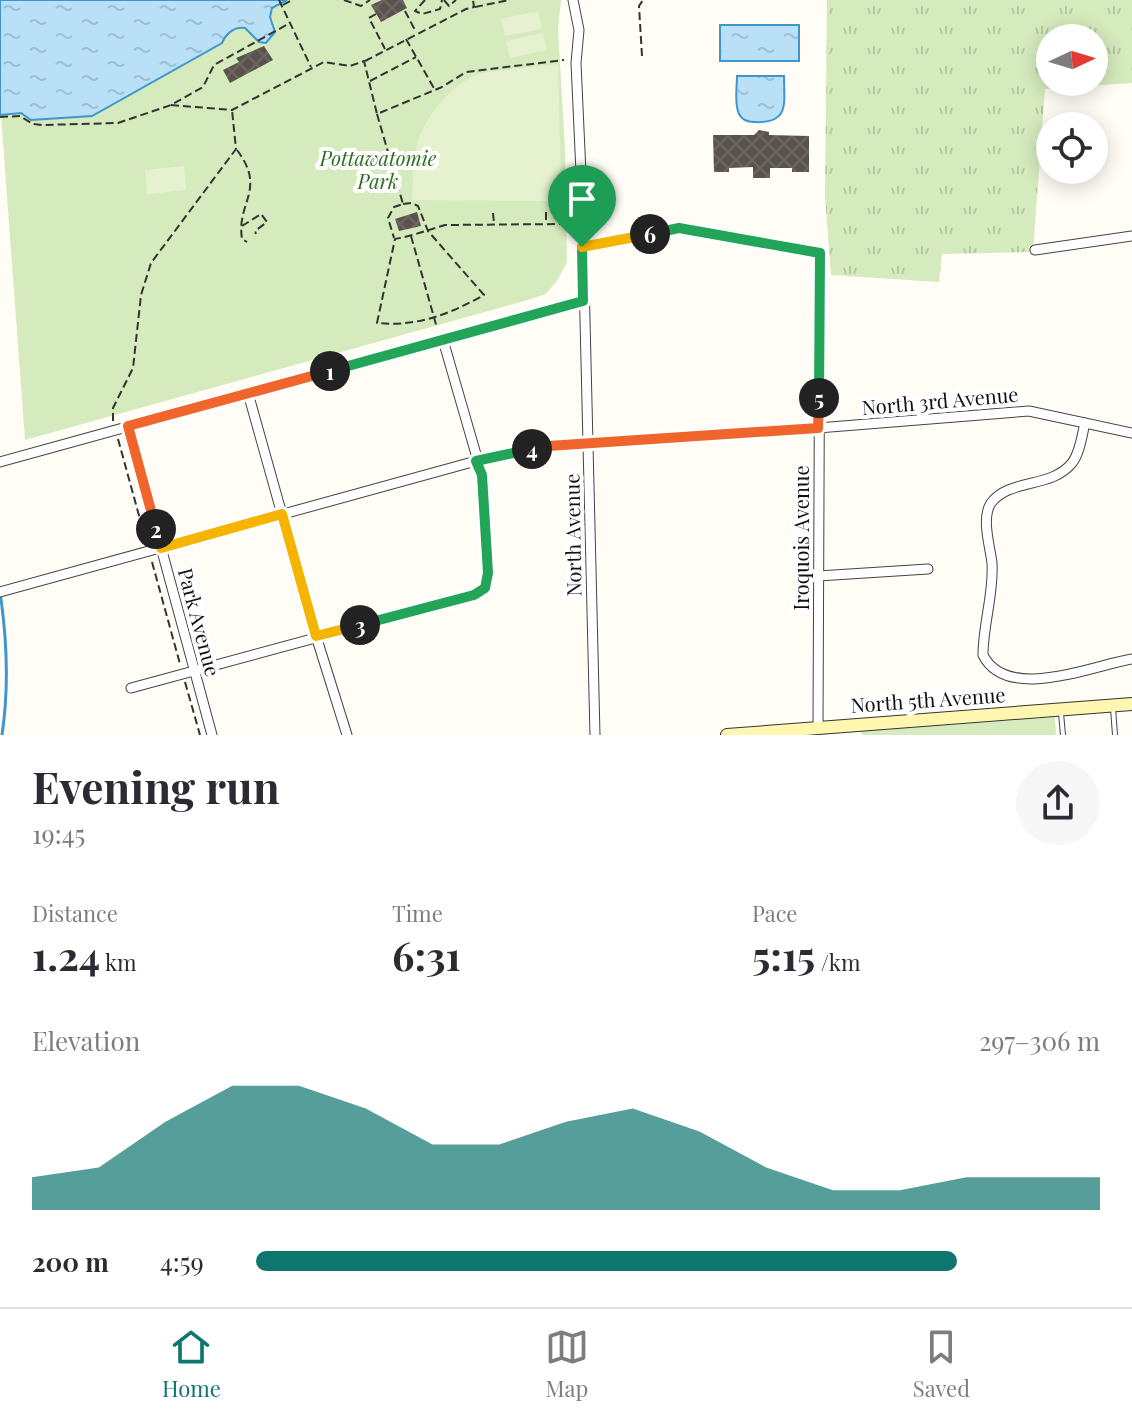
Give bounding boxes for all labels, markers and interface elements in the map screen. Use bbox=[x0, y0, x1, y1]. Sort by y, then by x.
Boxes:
north arrow bbox=[1036, 24, 1108, 96]
map controls bbox=[1036, 24, 1108, 184]
button: locate bbox=[1036, 112, 1108, 184]
park label: Pottawatomie Park bbox=[319, 144, 437, 194]
pin bbox=[548, 165, 616, 247]
icon: arrive bbox=[560, 177, 604, 221]
pin: 6 bbox=[630, 214, 670, 254]
text: 6 bbox=[644, 219, 656, 249]
pin: 1 bbox=[310, 351, 350, 391]
text: 1 bbox=[326, 356, 334, 386]
pin: 5 bbox=[799, 378, 839, 418]
street label: North 3rd Avenue bbox=[861, 380, 1019, 420]
text: 5 bbox=[814, 383, 824, 413]
pin: 4 bbox=[512, 429, 552, 469]
text: 4 bbox=[526, 434, 538, 464]
street label: Iroquois Avenue bbox=[787, 465, 814, 611]
street label: North Avenue bbox=[557, 473, 587, 597]
pin: 2 bbox=[136, 509, 176, 549]
text: 2 bbox=[150, 514, 162, 544]
street label: Park Avenue bbox=[173, 565, 227, 679]
pin: 3 bbox=[340, 605, 380, 645]
text: 3 bbox=[355, 610, 365, 640]
street label: North 5th Avenue bbox=[850, 680, 1006, 718]
text: Evening run bbox=[32, 756, 280, 815]
button: share bbox=[1016, 761, 1100, 845]
text: 19:45 bbox=[32, 816, 85, 851]
text: Distance bbox=[32, 898, 118, 928]
text: Time bbox=[392, 898, 443, 928]
text: Pace bbox=[752, 898, 798, 928]
text: 1.24 bbox=[32, 928, 100, 981]
text: 6:31 bbox=[392, 928, 461, 981]
text: 5:15 bbox=[752, 928, 815, 981]
text: km bbox=[100, 947, 137, 977]
text: /km bbox=[815, 947, 861, 977]
text: Elevation bbox=[32, 1023, 140, 1058]
text: 297–306 m bbox=[979, 1023, 1100, 1058]
text: 200 m bbox=[32, 1244, 109, 1279]
text: 4:59 bbox=[160, 1244, 204, 1279]
tab: Home bbox=[162, 1325, 221, 1403]
tab: Map bbox=[545, 1325, 589, 1403]
tab: Saved bbox=[913, 1325, 970, 1403]

